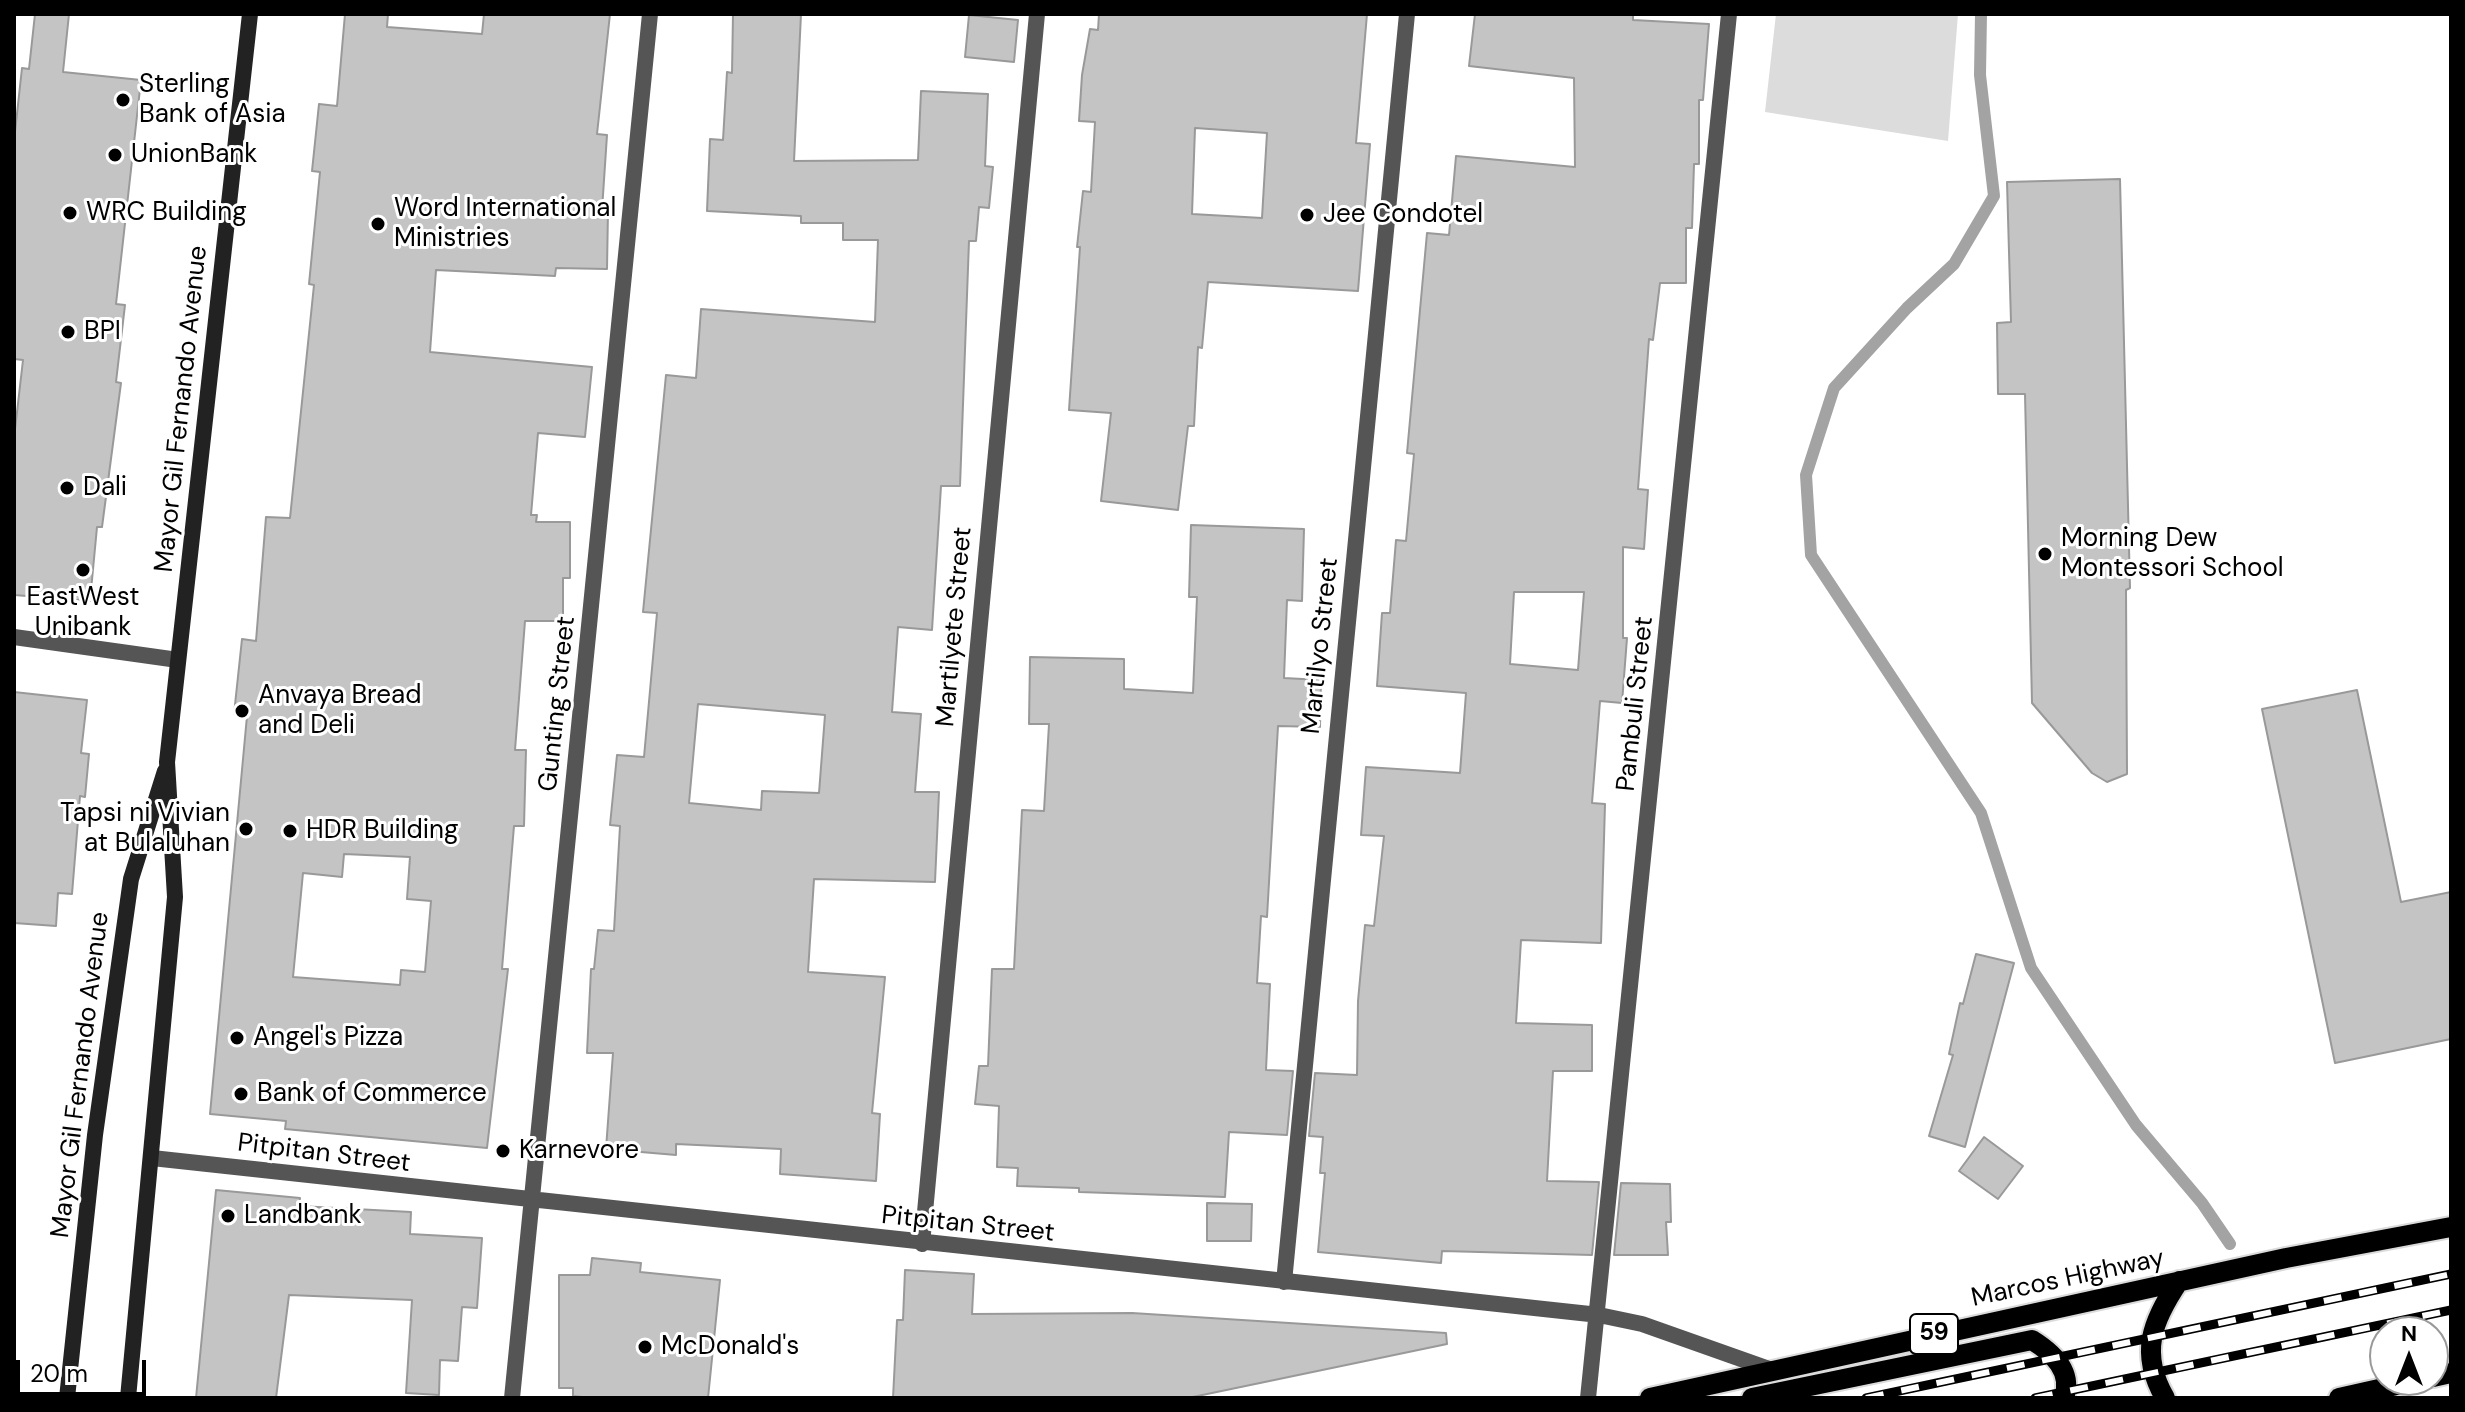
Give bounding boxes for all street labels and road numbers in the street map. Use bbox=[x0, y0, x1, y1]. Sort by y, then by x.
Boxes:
street label: Mayor Gil Fernando Avenue bbox=[149, 244, 215, 574]
street label: Martilyete Street bbox=[931, 526, 979, 728]
street label: Martilyo Street bbox=[1296, 556, 1346, 736]
street label: Gunting Street bbox=[533, 615, 583, 793]
street label: Pambuli Street bbox=[1611, 615, 1661, 793]
street label: Mayor Gil Fernando Avenue bbox=[46, 910, 116, 1240]
street label: Pitpitan Street bbox=[236, 1128, 412, 1180]
street label: Pitpitan Street bbox=[880, 1200, 1056, 1250]
street label: Marcos Highway bbox=[1969, 1243, 2167, 1315]
road number: 59 bbox=[1910, 1314, 1958, 1354]

